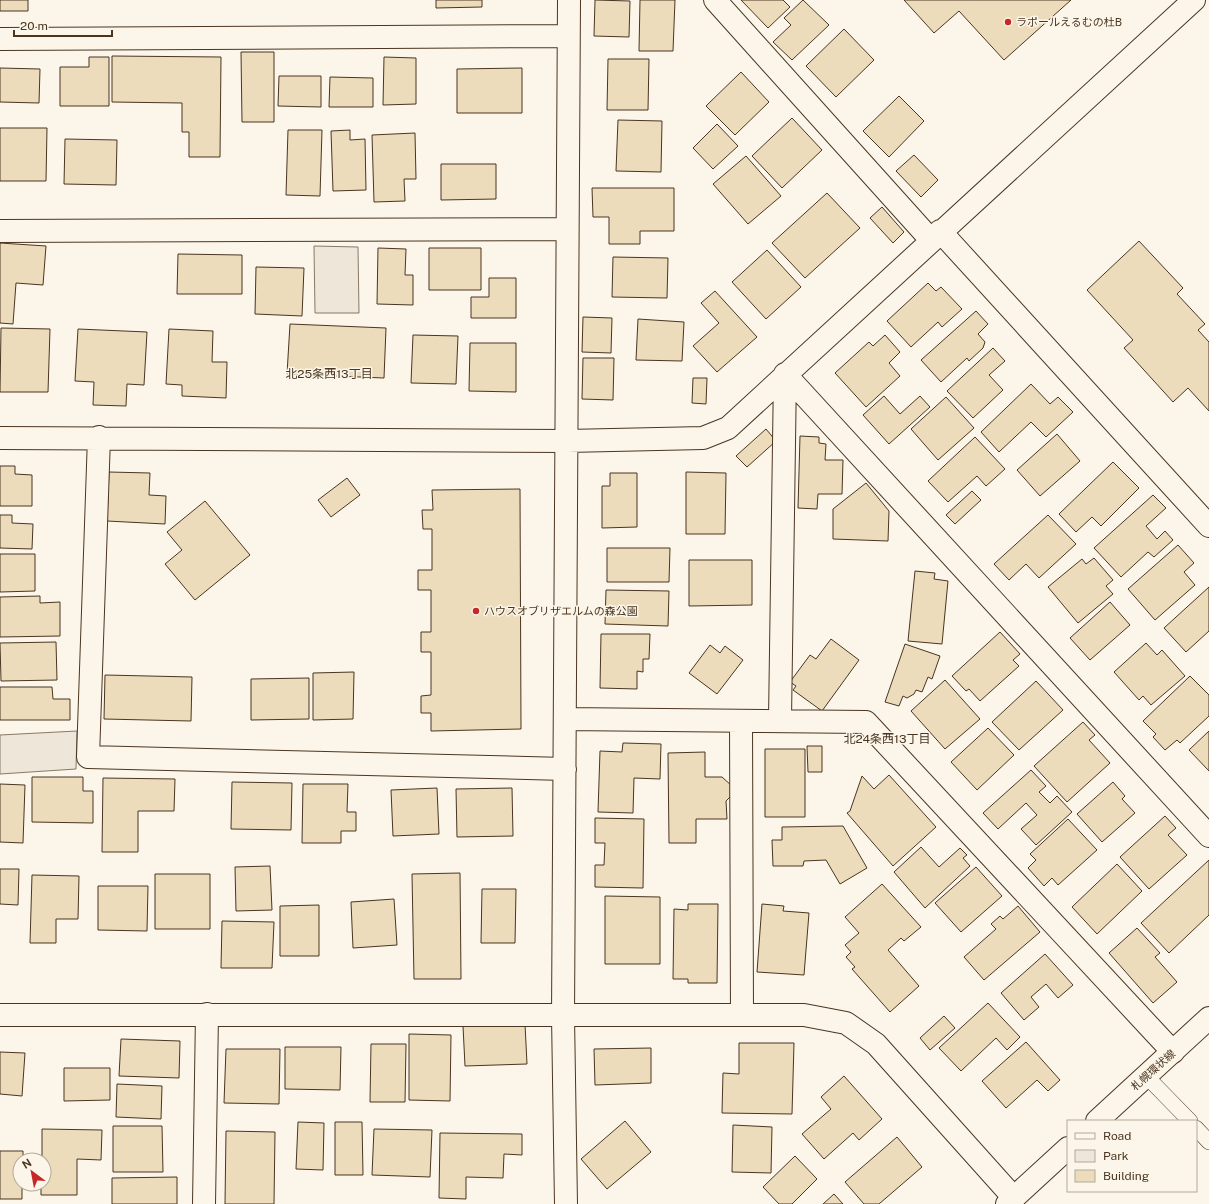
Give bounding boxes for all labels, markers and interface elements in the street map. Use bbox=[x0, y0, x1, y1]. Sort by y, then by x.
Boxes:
scale bar bbox=[14, 12, 112, 38]
place label: ラポールえるむの杜B bbox=[1016, 16, 1122, 28]
marker: ラポールえるむの杜B bbox=[1003, 17, 1013, 27]
text: 20 m bbox=[20, 19, 48, 33]
district label: 北25条西13丁目 bbox=[285, 367, 373, 381]
place label: ハウスオブリザエルムの森公園 bbox=[484, 605, 638, 617]
marker: ハウスオブリザエルムの森公園 bbox=[471, 606, 481, 616]
district label: 北24条西13丁目 bbox=[843, 732, 931, 746]
street label: 札幌環状線 bbox=[1129, 1047, 1177, 1093]
legend bbox=[1067, 1120, 1197, 1192]
text: Road bbox=[1103, 1129, 1131, 1143]
text: Park bbox=[1103, 1149, 1129, 1163]
north arrow bbox=[12, 1152, 52, 1192]
text: N bbox=[20, 1156, 34, 1171]
text: Building bbox=[1103, 1169, 1149, 1183]

